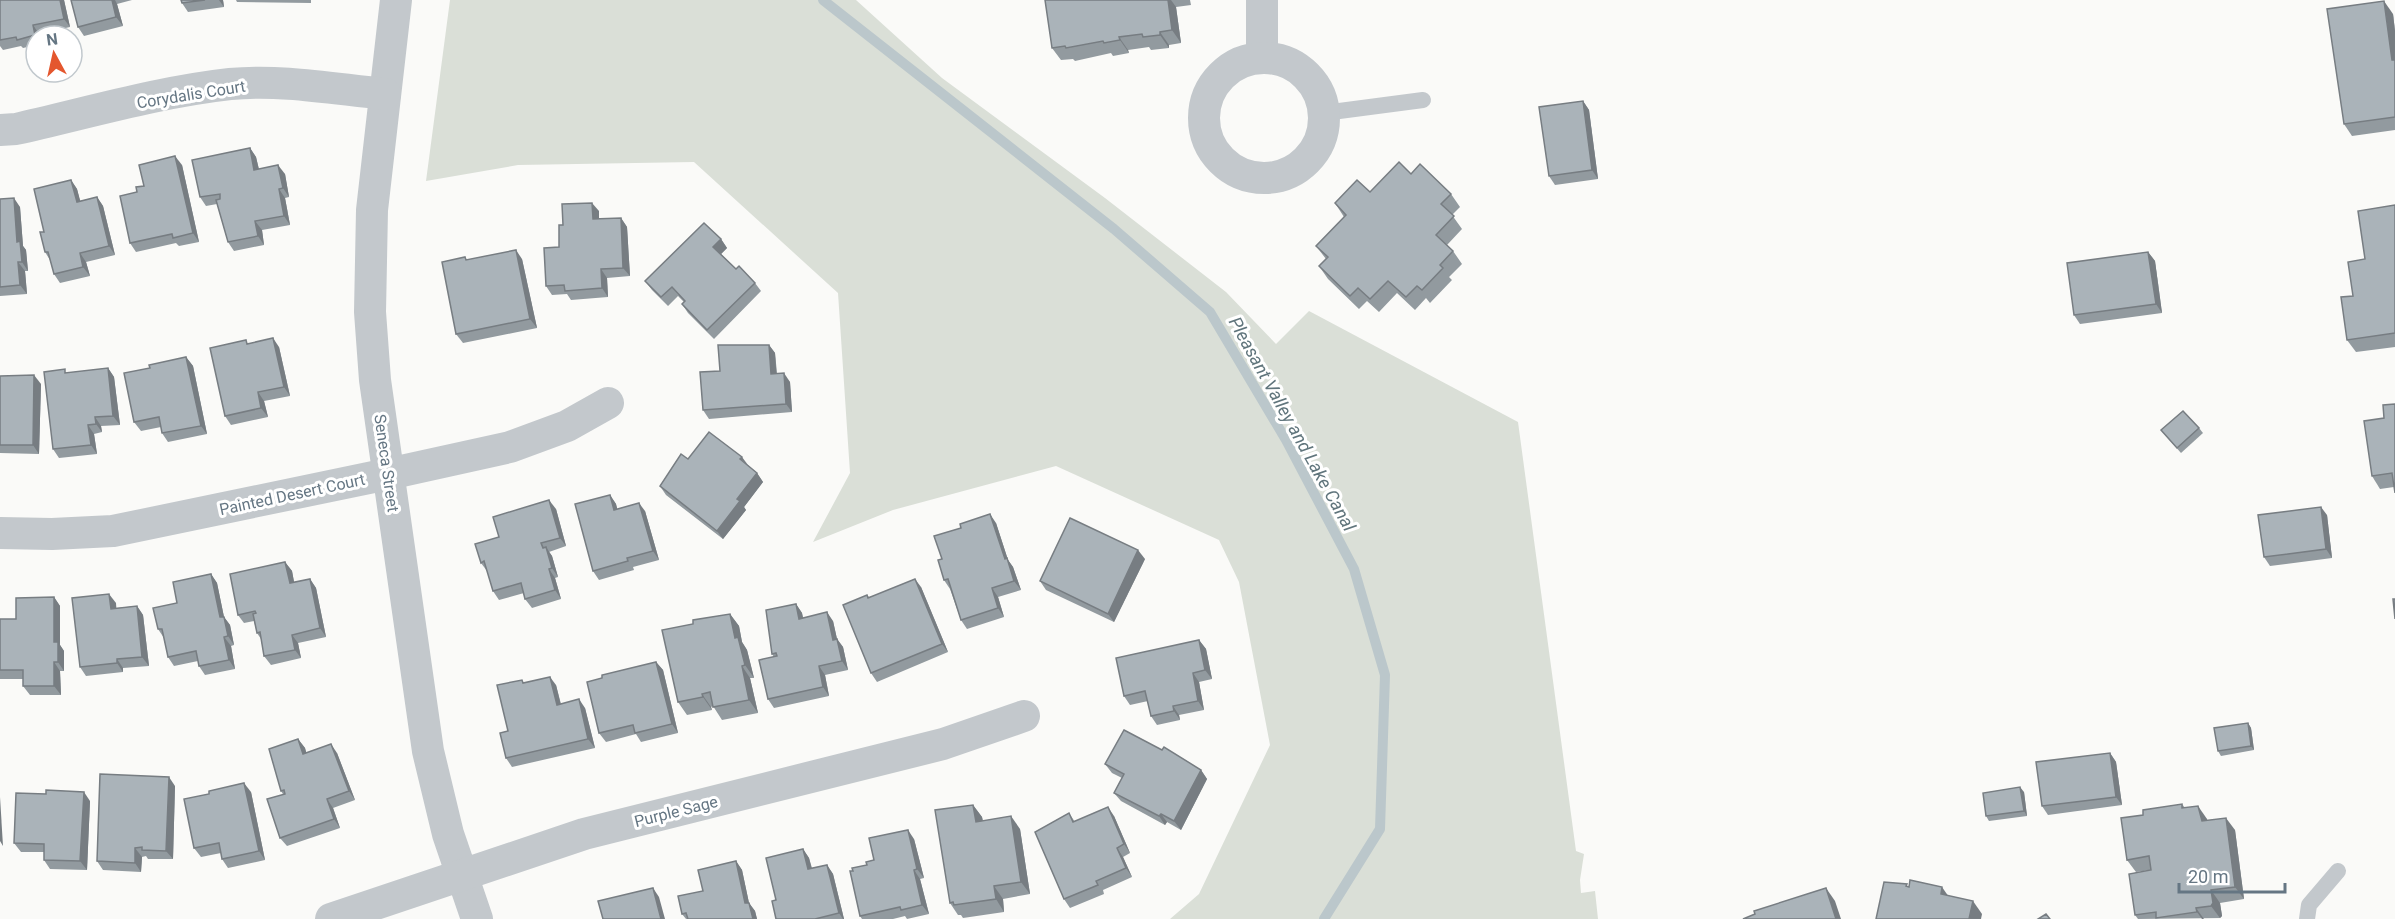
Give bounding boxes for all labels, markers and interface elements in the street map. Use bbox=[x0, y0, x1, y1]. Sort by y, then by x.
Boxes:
north arrow bbox=[24, 24, 84, 84]
text: N bbox=[45, 29, 59, 50]
street label: Corydalis Court bbox=[135, 77, 247, 112]
water label: Pleasant Valley and Lake Canal bbox=[1225, 313, 1361, 535]
street label: Seneca Street bbox=[370, 413, 403, 513]
street label: Painted Desert Court bbox=[218, 470, 367, 519]
street label: Purple Sage bbox=[632, 792, 720, 831]
scale bar bbox=[2179, 856, 2286, 894]
text: 20 m bbox=[2188, 866, 2228, 887]

